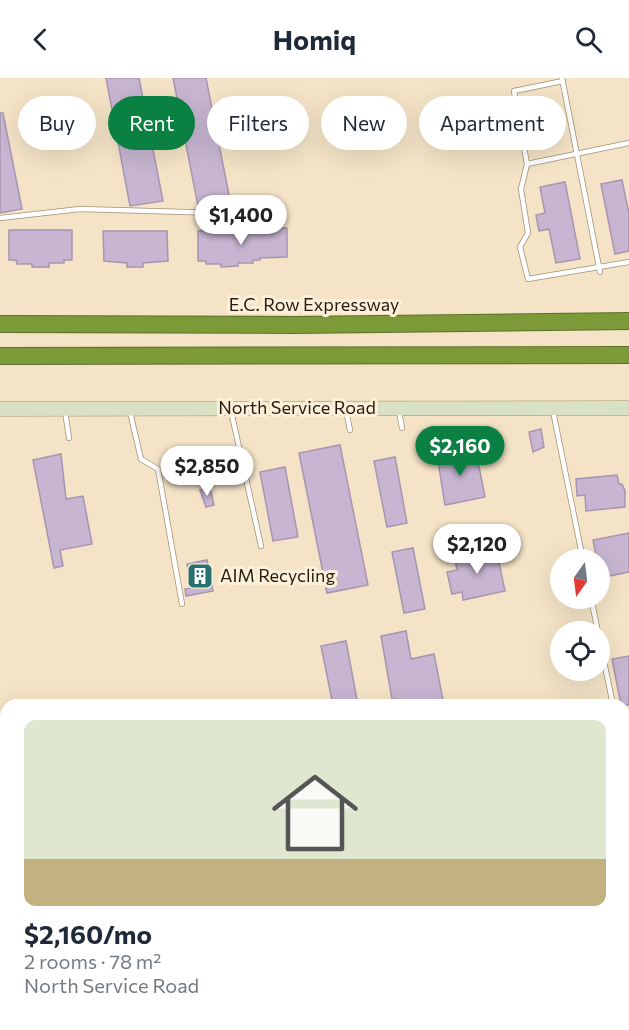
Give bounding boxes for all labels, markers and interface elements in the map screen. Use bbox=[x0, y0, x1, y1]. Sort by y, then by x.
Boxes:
icon: back bbox=[24, 23, 57, 56]
text: Homiq bbox=[273, 23, 356, 56]
icon: search bbox=[572, 23, 605, 56]
chip: Buy bbox=[18, 96, 96, 150]
chip: Rent bbox=[108, 96, 195, 150]
chip: Filters bbox=[207, 96, 309, 150]
chip: New bbox=[321, 96, 407, 150]
chip: Apartment bbox=[419, 96, 566, 150]
pin: $1,400 bbox=[192, 195, 290, 246]
text: $1,400 bbox=[209, 202, 273, 226]
street label: E.C. Row Expressway bbox=[229, 293, 399, 315]
street label: North Service Road bbox=[218, 396, 376, 418]
pin: $2,160 bbox=[411, 426, 509, 477]
text: $2,160 bbox=[429, 433, 491, 457]
pin: $2,850 bbox=[158, 446, 256, 497]
text: $2,850 bbox=[175, 453, 239, 477]
pin: $2,120 bbox=[428, 524, 526, 575]
text: $2,120 bbox=[447, 531, 507, 555]
north arrow bbox=[550, 549, 610, 609]
map controls bbox=[550, 549, 610, 681]
building icon: AIM Recycling bbox=[185, 561, 215, 591]
place label: AIM Recycling bbox=[220, 564, 335, 586]
button: locate bbox=[550, 621, 610, 681]
icon: home bbox=[261, 759, 369, 867]
text: $2,160/mo bbox=[24, 918, 152, 949]
text: 2 rooms · 78 m² bbox=[24, 949, 161, 973]
text: North Service Road bbox=[24, 973, 199, 997]

